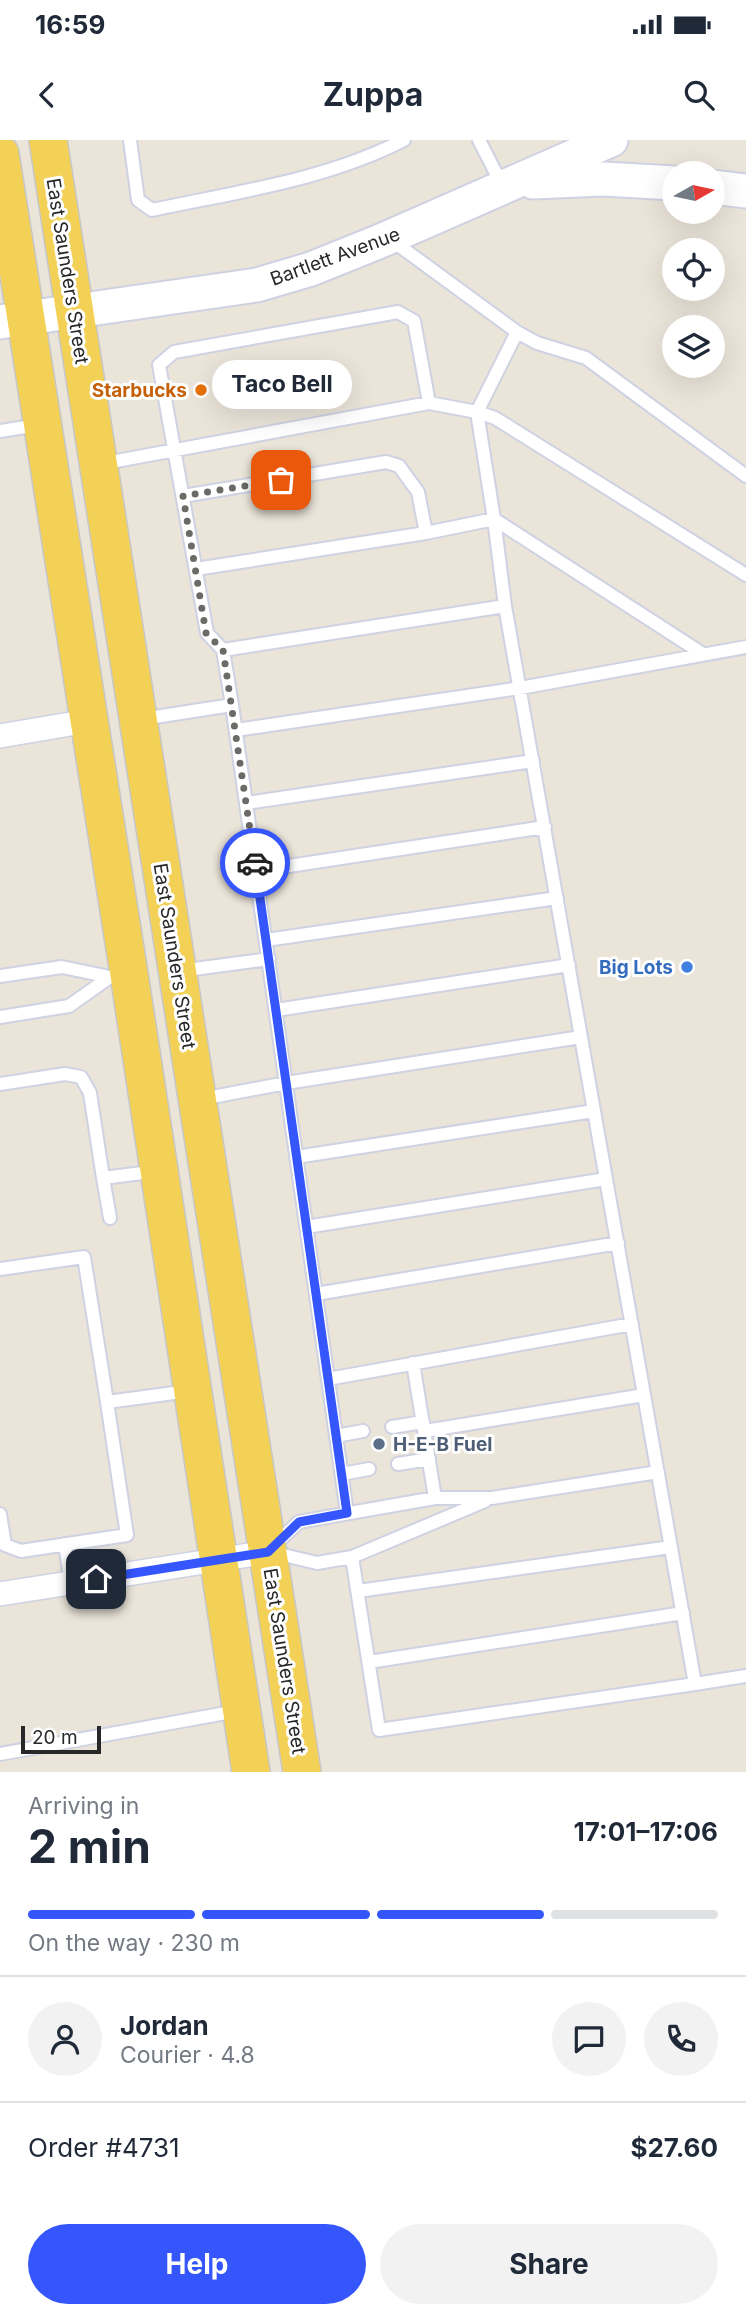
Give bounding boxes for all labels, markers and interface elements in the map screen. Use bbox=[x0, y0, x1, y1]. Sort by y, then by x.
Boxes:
text: 16:59 bbox=[35, 9, 105, 40]
text: Zuppa bbox=[323, 75, 423, 114]
icon: back bbox=[28, 76, 66, 114]
icon: search bbox=[680, 76, 718, 114]
north arrow bbox=[662, 161, 724, 224]
map controls bbox=[662, 161, 725, 378]
street label: East Saunders Street bbox=[41, 177, 94, 366]
street label: Bartlett Avenue bbox=[267, 222, 403, 291]
button: locate bbox=[662, 238, 725, 301]
button: layers bbox=[662, 315, 725, 378]
callout: Taco Bell bbox=[211, 361, 351, 410]
text: Taco Bell bbox=[231, 370, 333, 398]
place label: Starbucks bbox=[92, 379, 187, 402]
marker: Starbucks bbox=[193, 382, 209, 398]
pin bbox=[251, 450, 311, 510]
icon: bag bbox=[262, 461, 300, 499]
courier bbox=[220, 828, 290, 898]
icon: car bbox=[236, 844, 274, 882]
street label: East Saunders Street bbox=[148, 862, 201, 1051]
place label: Big Lots bbox=[599, 956, 673, 979]
marker: Big Lots bbox=[679, 959, 695, 975]
place label: H-E-B Fuel bbox=[393, 1433, 492, 1456]
marker: H-E-B Fuel bbox=[371, 1436, 387, 1452]
pin bbox=[66, 1549, 126, 1609]
icon: home bbox=[77, 1560, 115, 1598]
street label: East Saunders Street bbox=[258, 1567, 311, 1756]
scale bar bbox=[21, 1723, 102, 1755]
text: 20 m bbox=[32, 1726, 78, 1749]
text: Arriving in bbox=[28, 1792, 139, 1820]
text: 17:01–17:06 bbox=[574, 1816, 718, 1847]
text: 2 min bbox=[28, 1818, 151, 1874]
text: On the way · 230 m bbox=[28, 1929, 240, 1957]
button: person bbox=[28, 2002, 102, 2076]
button: chat bbox=[552, 2002, 626, 2076]
button: phone bbox=[644, 2002, 718, 2076]
text: Jordan bbox=[120, 2010, 209, 2041]
text: Courier · 4.8 bbox=[120, 2041, 255, 2069]
text: Order #4731 bbox=[28, 2132, 180, 2163]
text: $27.60 bbox=[630, 2132, 718, 2163]
button: Help bbox=[28, 2224, 366, 2304]
button: Share bbox=[380, 2224, 718, 2304]

